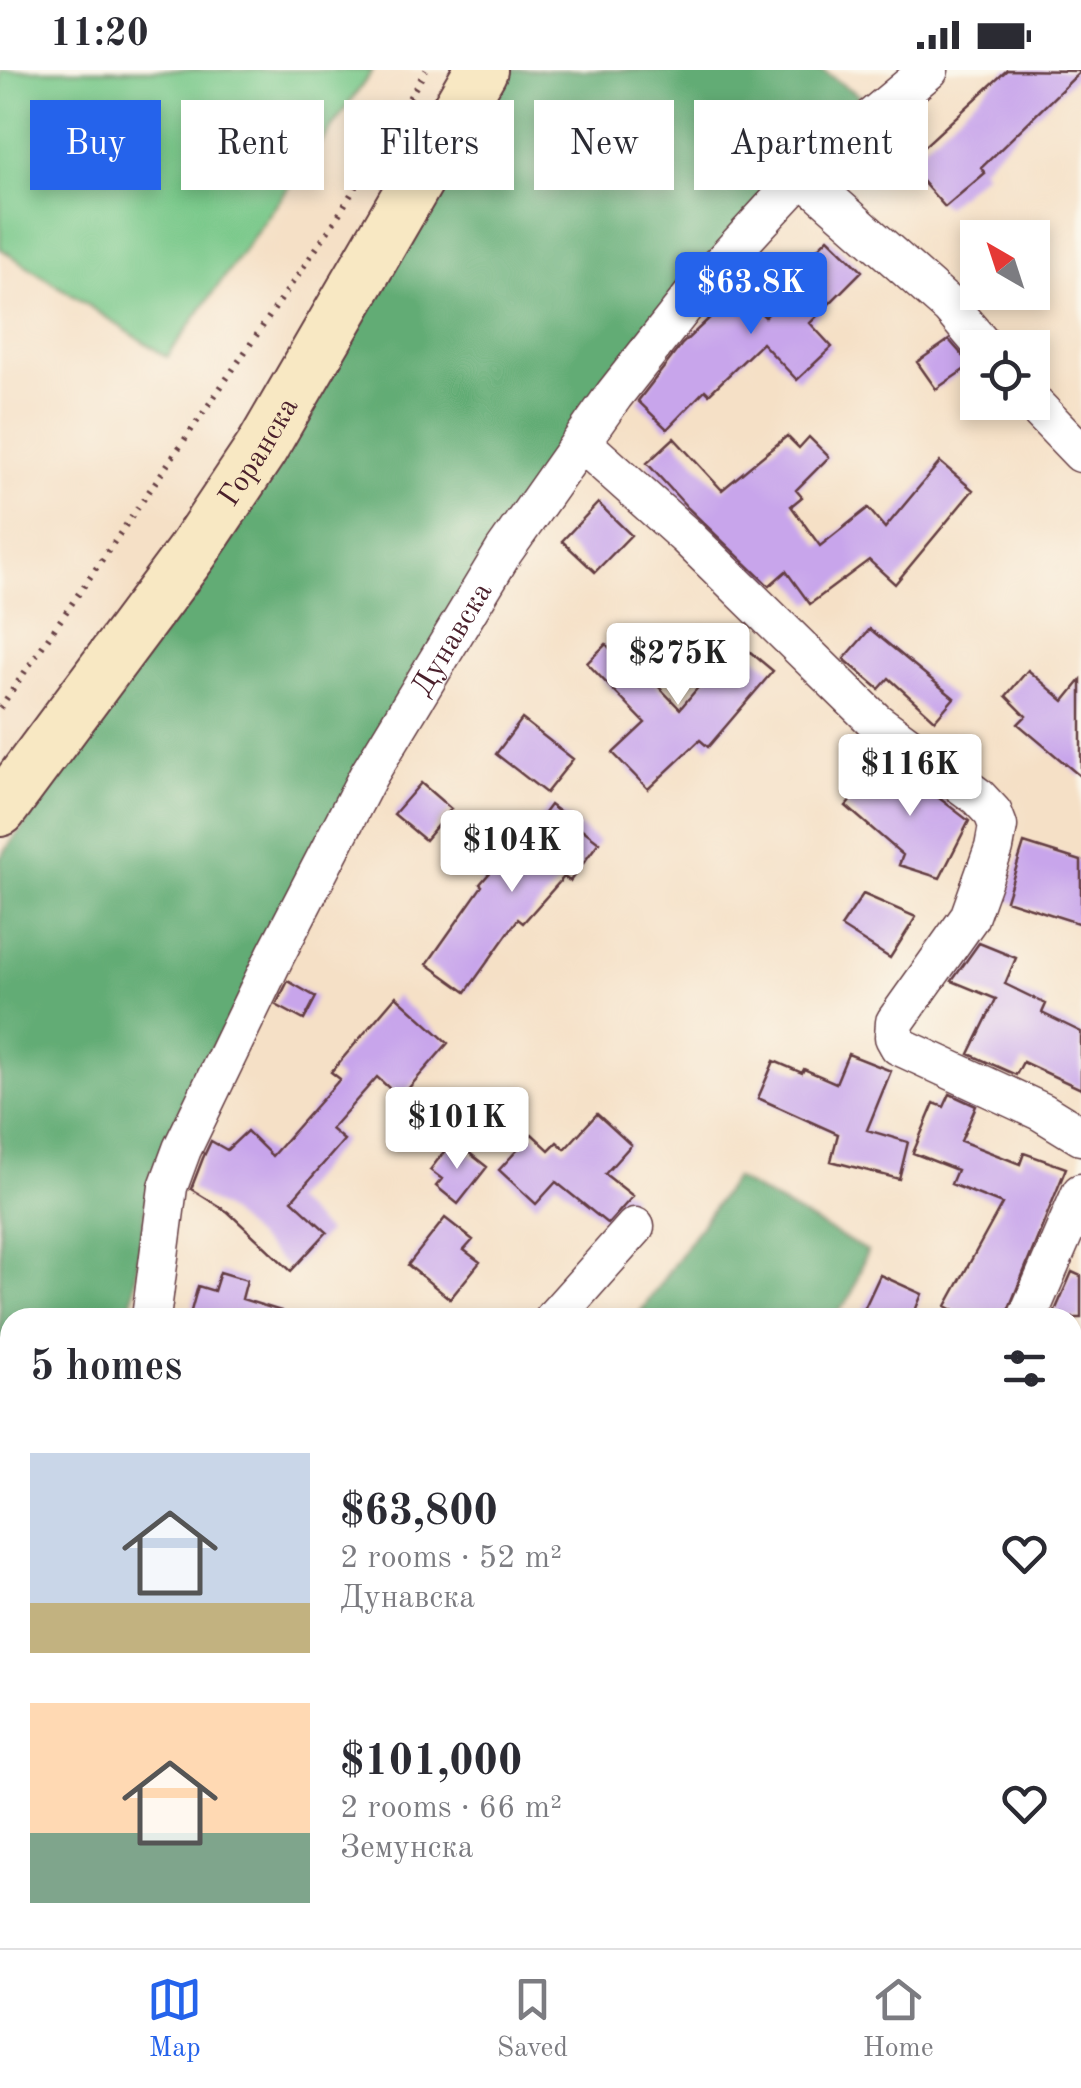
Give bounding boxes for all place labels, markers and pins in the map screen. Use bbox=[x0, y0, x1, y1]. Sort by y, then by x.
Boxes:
pin: $63.8K bbox=[670, 252, 832, 337]
pin: $275K bbox=[608, 623, 748, 708]
pin: $116K bbox=[840, 734, 980, 819]
pin: $104K bbox=[442, 810, 582, 895]
pin: $101K bbox=[387, 1087, 527, 1172]

